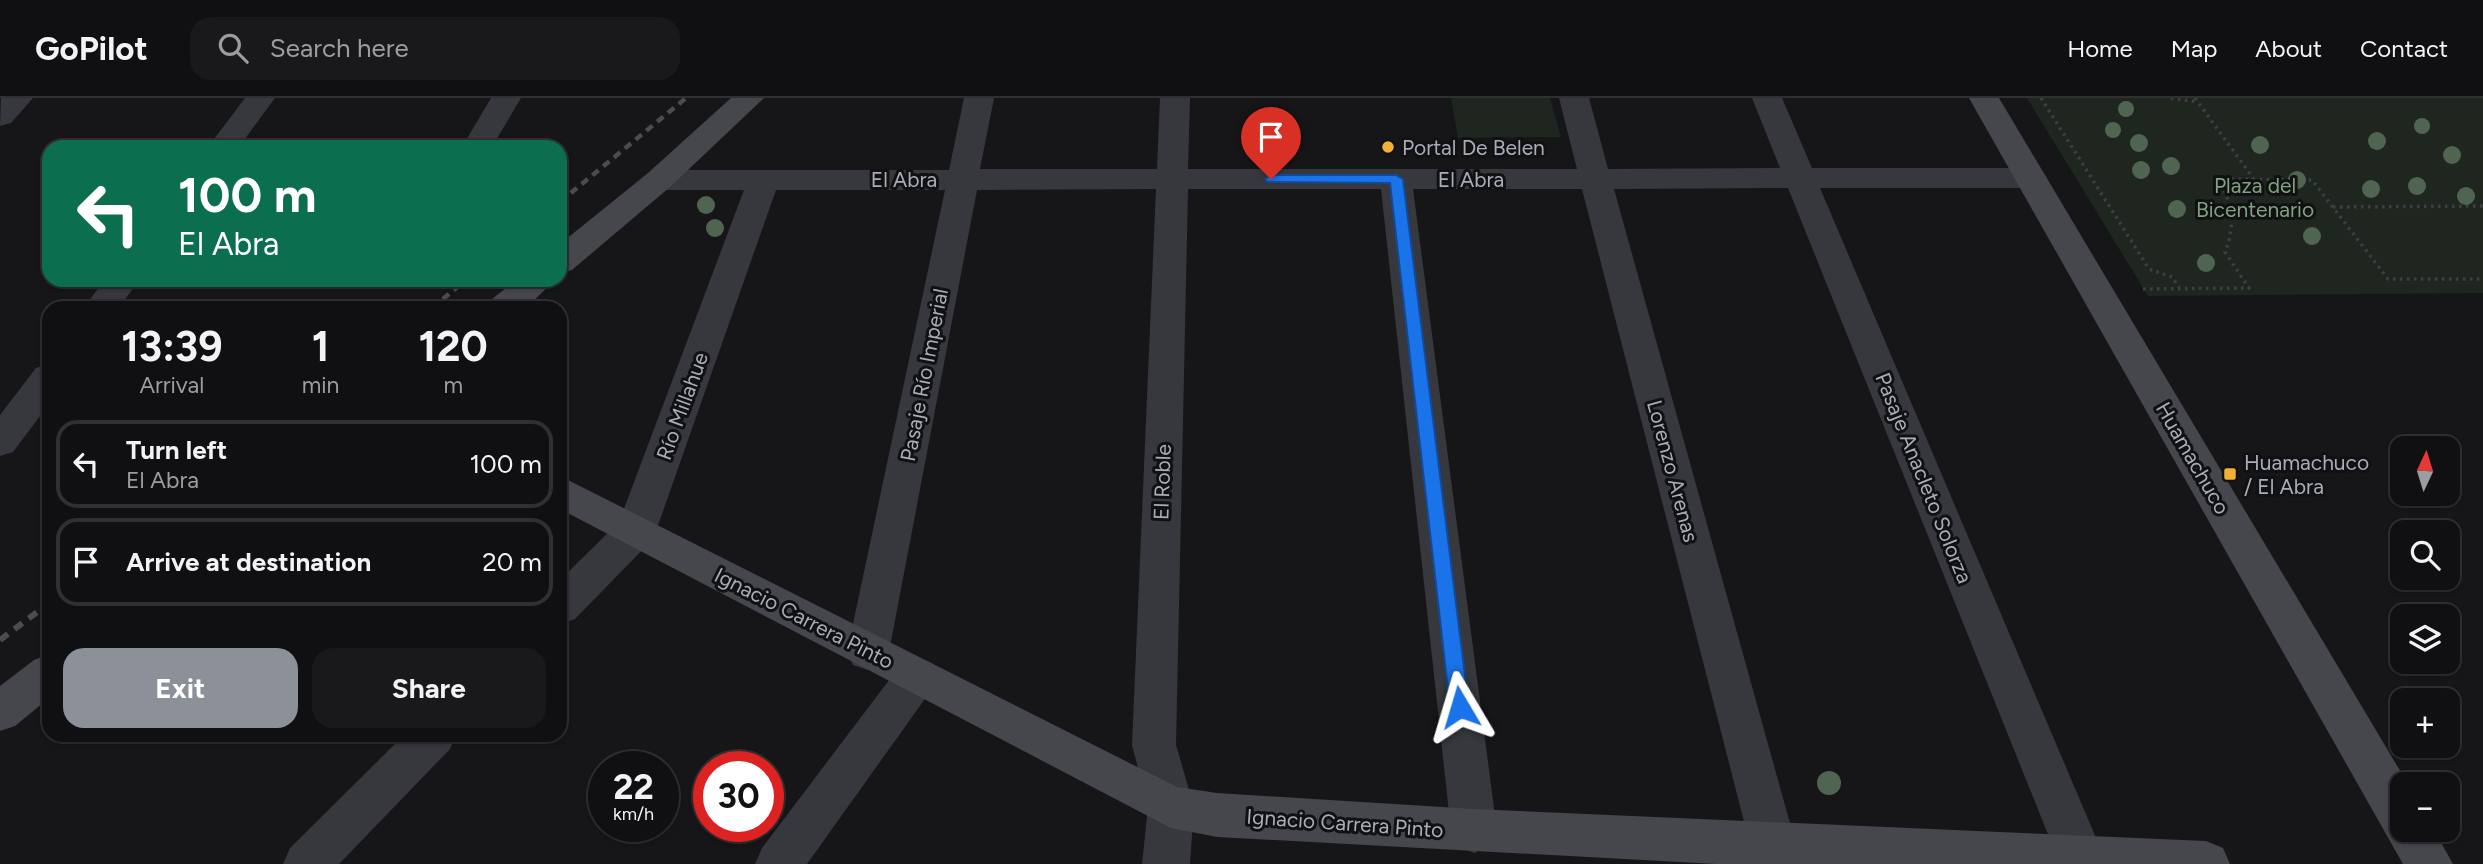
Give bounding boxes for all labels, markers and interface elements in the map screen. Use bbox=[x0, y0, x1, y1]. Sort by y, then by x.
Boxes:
search box bbox=[190, 17, 680, 80]
text: GoPilot bbox=[35, 29, 148, 68]
icon: search bbox=[214, 29, 252, 67]
text: Search here bbox=[270, 32, 409, 64]
text: Home bbox=[2067, 34, 2133, 63]
text: Map bbox=[2171, 34, 2217, 63]
text: About bbox=[2255, 34, 2322, 63]
text: Contact bbox=[2360, 34, 2448, 63]
pin bbox=[1241, 107, 1301, 179]
icon: arrive bbox=[1252, 118, 1290, 156]
place label: Portal De Belen bbox=[1402, 135, 1545, 160]
marker: Portal De Belen bbox=[1380, 139, 1396, 155]
text: 100 m bbox=[178, 165, 317, 224]
street label: El Abra bbox=[871, 167, 937, 192]
street label: El Abra bbox=[1438, 167, 1504, 192]
icon: left bbox=[63, 168, 154, 259]
park label: Plaza del Bicentenario bbox=[2196, 173, 2314, 222]
text: El Abra bbox=[178, 225, 279, 263]
street label: Pasaje Río Imperial bbox=[895, 286, 953, 464]
text: 13:39 bbox=[121, 321, 223, 372]
text: 1 bbox=[312, 321, 329, 372]
text: 120 bbox=[419, 321, 488, 372]
street label: Río Millahue bbox=[651, 349, 713, 463]
street label: Pasaje Anacleto Solorza bbox=[1870, 369, 1978, 587]
text: Arrival bbox=[139, 371, 204, 399]
text: min bbox=[302, 371, 339, 399]
text: m bbox=[443, 371, 463, 399]
street label: Lorenzo Arenas bbox=[1642, 397, 1704, 545]
street label: Huamachuco bbox=[2151, 398, 2235, 518]
text: Turn left bbox=[126, 434, 227, 466]
north arrow bbox=[2390, 436, 2460, 506]
map controls bbox=[2390, 436, 2460, 842]
street label: El Roble bbox=[1148, 444, 1176, 520]
icon: left bbox=[67, 445, 105, 483]
text: 100 m bbox=[469, 448, 542, 480]
place label: Huamachuco / El Abra bbox=[2244, 450, 2369, 499]
text: El Abra bbox=[126, 466, 199, 494]
marker: Huamachuco / El Abra bbox=[2222, 466, 2238, 482]
button: search bbox=[2390, 520, 2460, 590]
icon: arrive bbox=[67, 543, 105, 581]
text: Arrive at destination bbox=[126, 546, 371, 578]
text: 20 m bbox=[482, 546, 542, 578]
street label: Ignacio Carrera Pinto bbox=[710, 562, 898, 674]
button: layers bbox=[2390, 604, 2460, 674]
button: Exit bbox=[63, 648, 298, 728]
button: Share bbox=[312, 648, 546, 728]
position arrow bbox=[1423, 670, 1497, 744]
button: + bbox=[2390, 688, 2460, 758]
speed limit sign: 30 bbox=[693, 751, 784, 842]
text: 22 bbox=[613, 766, 654, 808]
button: − bbox=[2390, 772, 2460, 842]
text: km/h bbox=[613, 803, 654, 825]
street label: Ignacio Carrera Pinto bbox=[1246, 804, 1444, 842]

